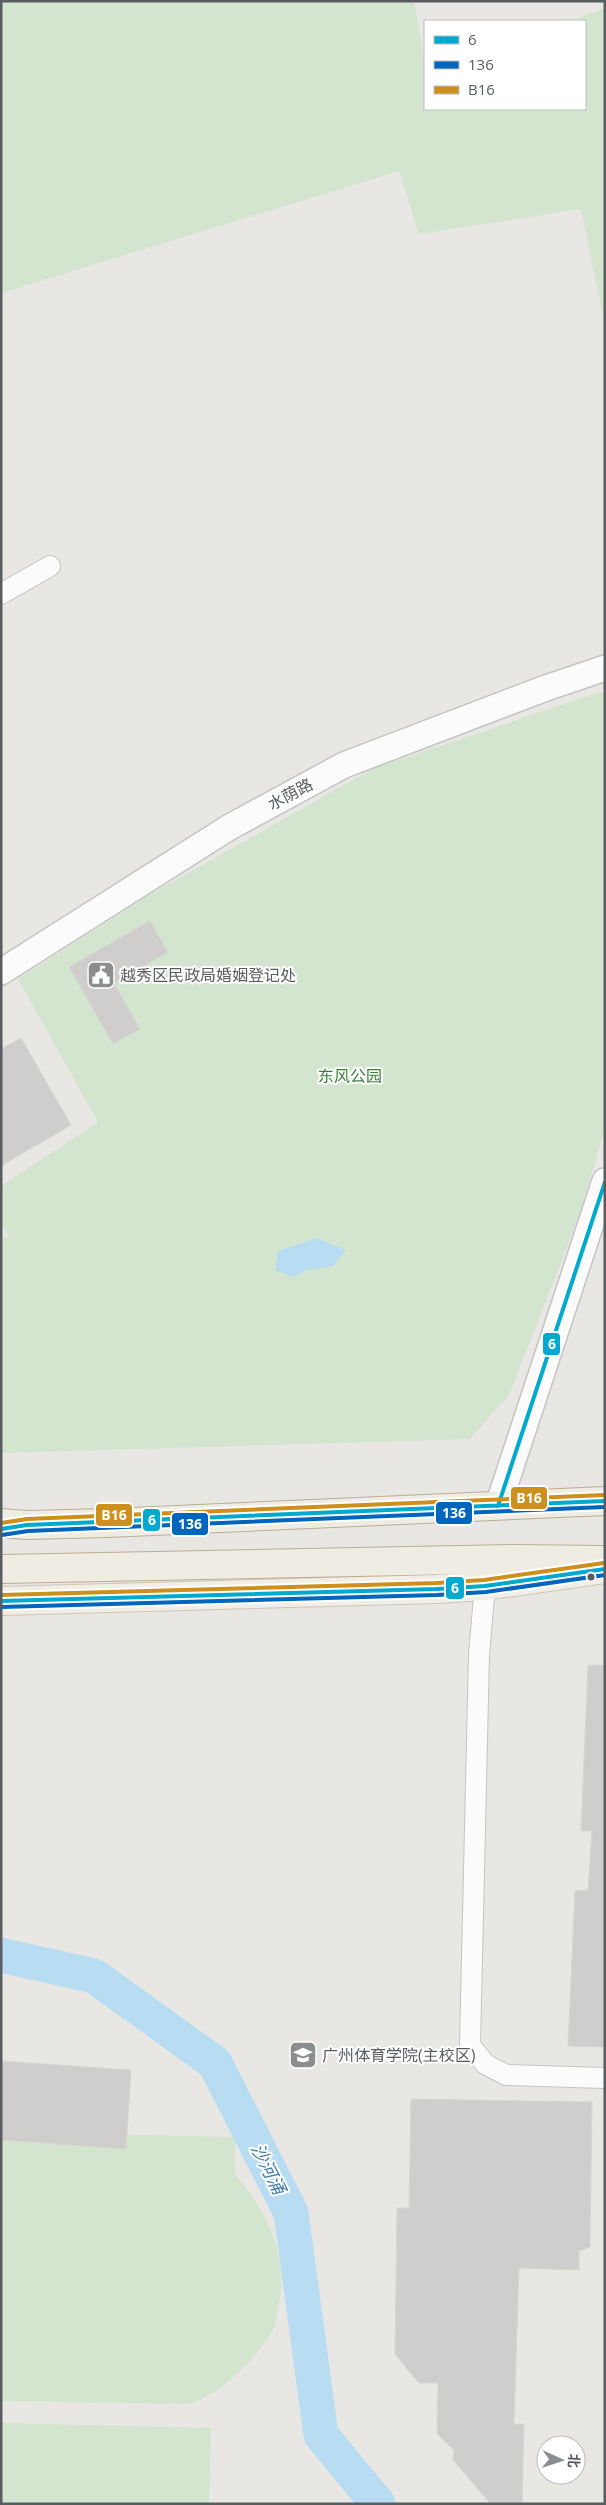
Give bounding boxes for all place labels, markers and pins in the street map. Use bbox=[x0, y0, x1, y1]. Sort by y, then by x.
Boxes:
public building icon: 越秀区民政局婚姻登记处 bbox=[86, 960, 116, 990]
place label: 越秀区民政局婚姻登记处 bbox=[120, 964, 296, 986]
unlabelled marker bbox=[586, 1572, 596, 1582]
school or university icon: 广州体育学院(主校区) bbox=[288, 2040, 318, 2070]
place label: 广州体育学院(主校区) bbox=[322, 2044, 476, 2066]

